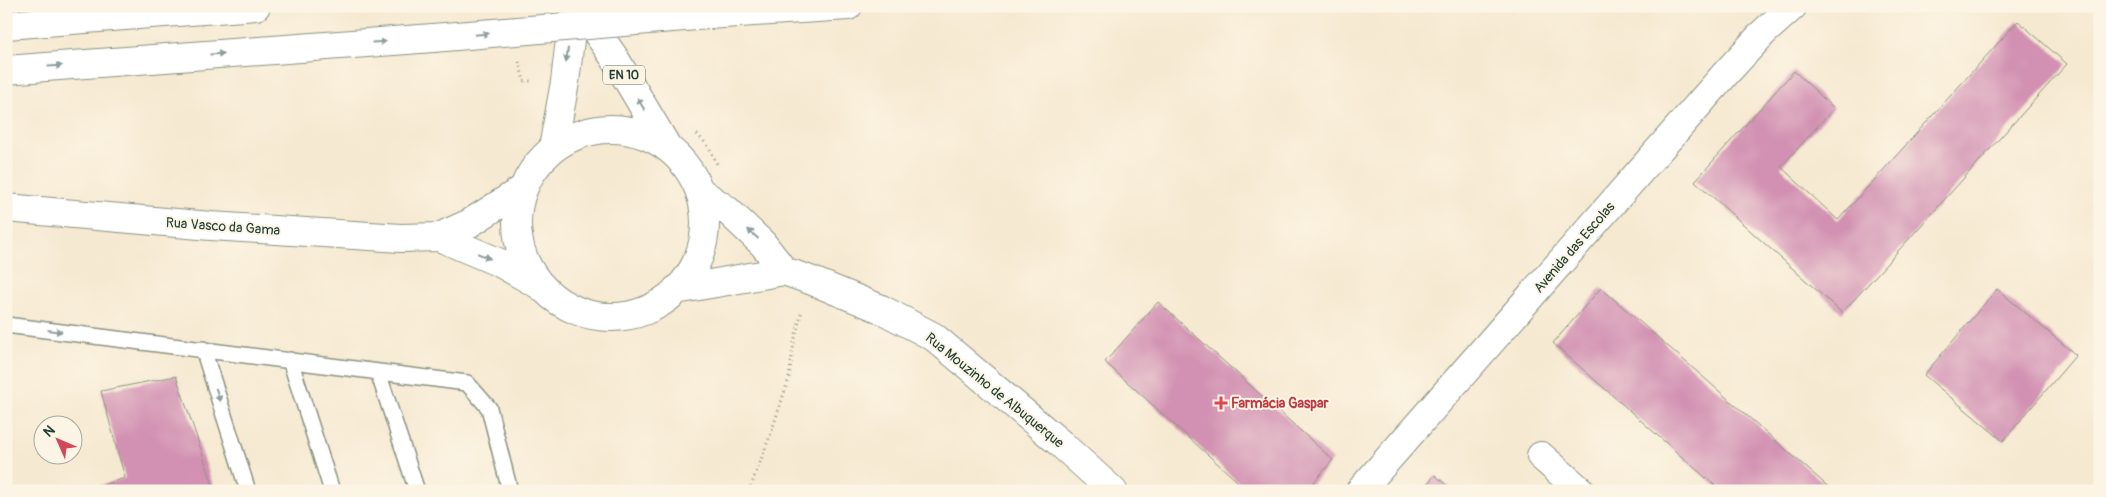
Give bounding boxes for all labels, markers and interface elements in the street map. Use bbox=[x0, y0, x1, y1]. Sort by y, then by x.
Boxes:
one-way arrow bbox=[474, 30, 490, 38]
one-way arrow bbox=[371, 38, 387, 46]
one-way arrow bbox=[563, 47, 571, 63]
one-way arrow bbox=[209, 50, 225, 58]
one-way arrow bbox=[47, 62, 63, 70]
road number: EN 10 bbox=[603, 66, 645, 84]
one-way arrow bbox=[636, 97, 645, 110]
street label: Avenida das Escolas bbox=[1530, 198, 1619, 296]
street label: Rua Vasco da Gama bbox=[165, 214, 281, 239]
one-way arrow bbox=[748, 228, 760, 240]
one-way arrow bbox=[477, 252, 492, 260]
one-way arrow bbox=[47, 327, 63, 335]
street label: Rua Mouzinho de Albuquerque bbox=[922, 329, 1067, 452]
one-way arrow bbox=[214, 388, 222, 403]
place label: Farmácia Gaspar bbox=[1231, 395, 1329, 412]
marker: Farmácia Gaspar bbox=[1215, 397, 1227, 409]
north arrow bbox=[32, 414, 82, 464]
text: N bbox=[40, 422, 59, 441]

